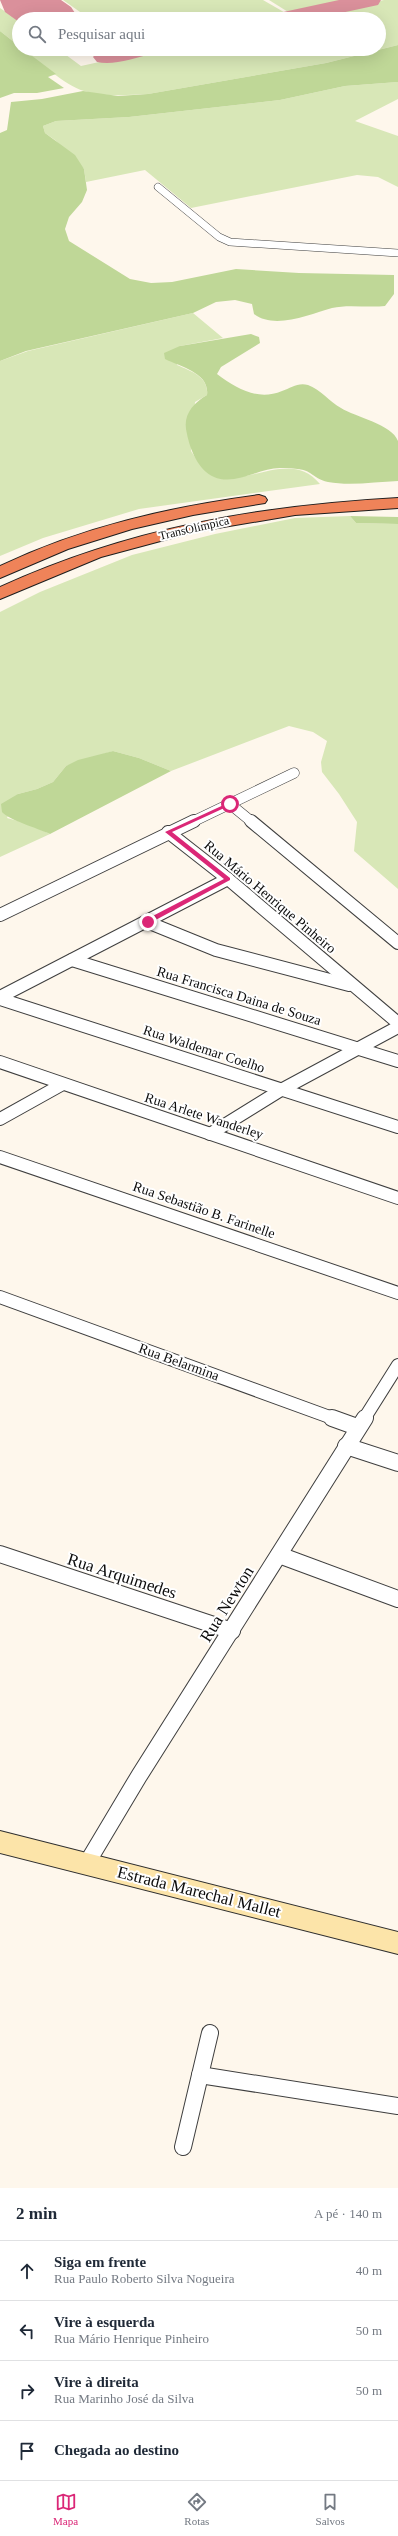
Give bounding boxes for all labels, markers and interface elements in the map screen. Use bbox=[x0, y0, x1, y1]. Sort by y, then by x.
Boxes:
search box bbox=[12, 12, 386, 56]
icon: search bbox=[26, 23, 48, 45]
text: Pesquisar aqui bbox=[58, 26, 145, 42]
street label: TransOlímpica bbox=[158, 513, 231, 543]
route start bbox=[221, 795, 239, 813]
street label: Rua Mário Henrique Pinheiro bbox=[201, 838, 339, 956]
route end bbox=[139, 913, 157, 931]
street label: Rua Francisca Daina de Souza bbox=[155, 964, 324, 1028]
street label: Rua Waldemar Coelho bbox=[141, 1022, 267, 1076]
street label: Rua Arlete Wanderley bbox=[143, 1090, 265, 1142]
street label: Rua Sebastião B. Farinelle bbox=[131, 1179, 277, 1241]
street label: Rua Belarmina bbox=[137, 1341, 222, 1384]
street label: Rua Arquimedes bbox=[65, 1549, 179, 1603]
street label: Rua Newton bbox=[196, 1562, 258, 1645]
street label: Estrada Marechal Mallet bbox=[115, 1862, 283, 1922]
text: 2 min bbox=[16, 2204, 57, 2223]
text: A pé · 140 m bbox=[314, 2206, 382, 2221]
text: Siga em frente bbox=[54, 2254, 146, 2270]
icon: ahead bbox=[16, 2260, 38, 2282]
text: 40 m bbox=[356, 2263, 382, 2278]
text: Rua Paulo Roberto Silva Nogueira bbox=[54, 2271, 235, 2286]
text: Vire à esquerda bbox=[54, 2314, 155, 2330]
icon: left bbox=[16, 2320, 38, 2342]
text: 50 m bbox=[356, 2323, 382, 2338]
text: Rua Mário Henrique Pinheiro bbox=[54, 2331, 209, 2346]
text: Vire à direita bbox=[54, 2374, 139, 2390]
icon: right bbox=[16, 2380, 38, 2402]
text: 50 m bbox=[356, 2383, 382, 2398]
text: Rua Marinho José da Silva bbox=[54, 2391, 194, 2406]
icon: arrive bbox=[16, 2440, 38, 2462]
text: Chegada ao destino bbox=[54, 2442, 179, 2458]
tab: Mapa bbox=[53, 2491, 78, 2527]
tab: Rotas bbox=[184, 2491, 209, 2527]
tab: Salvos bbox=[316, 2491, 345, 2527]

